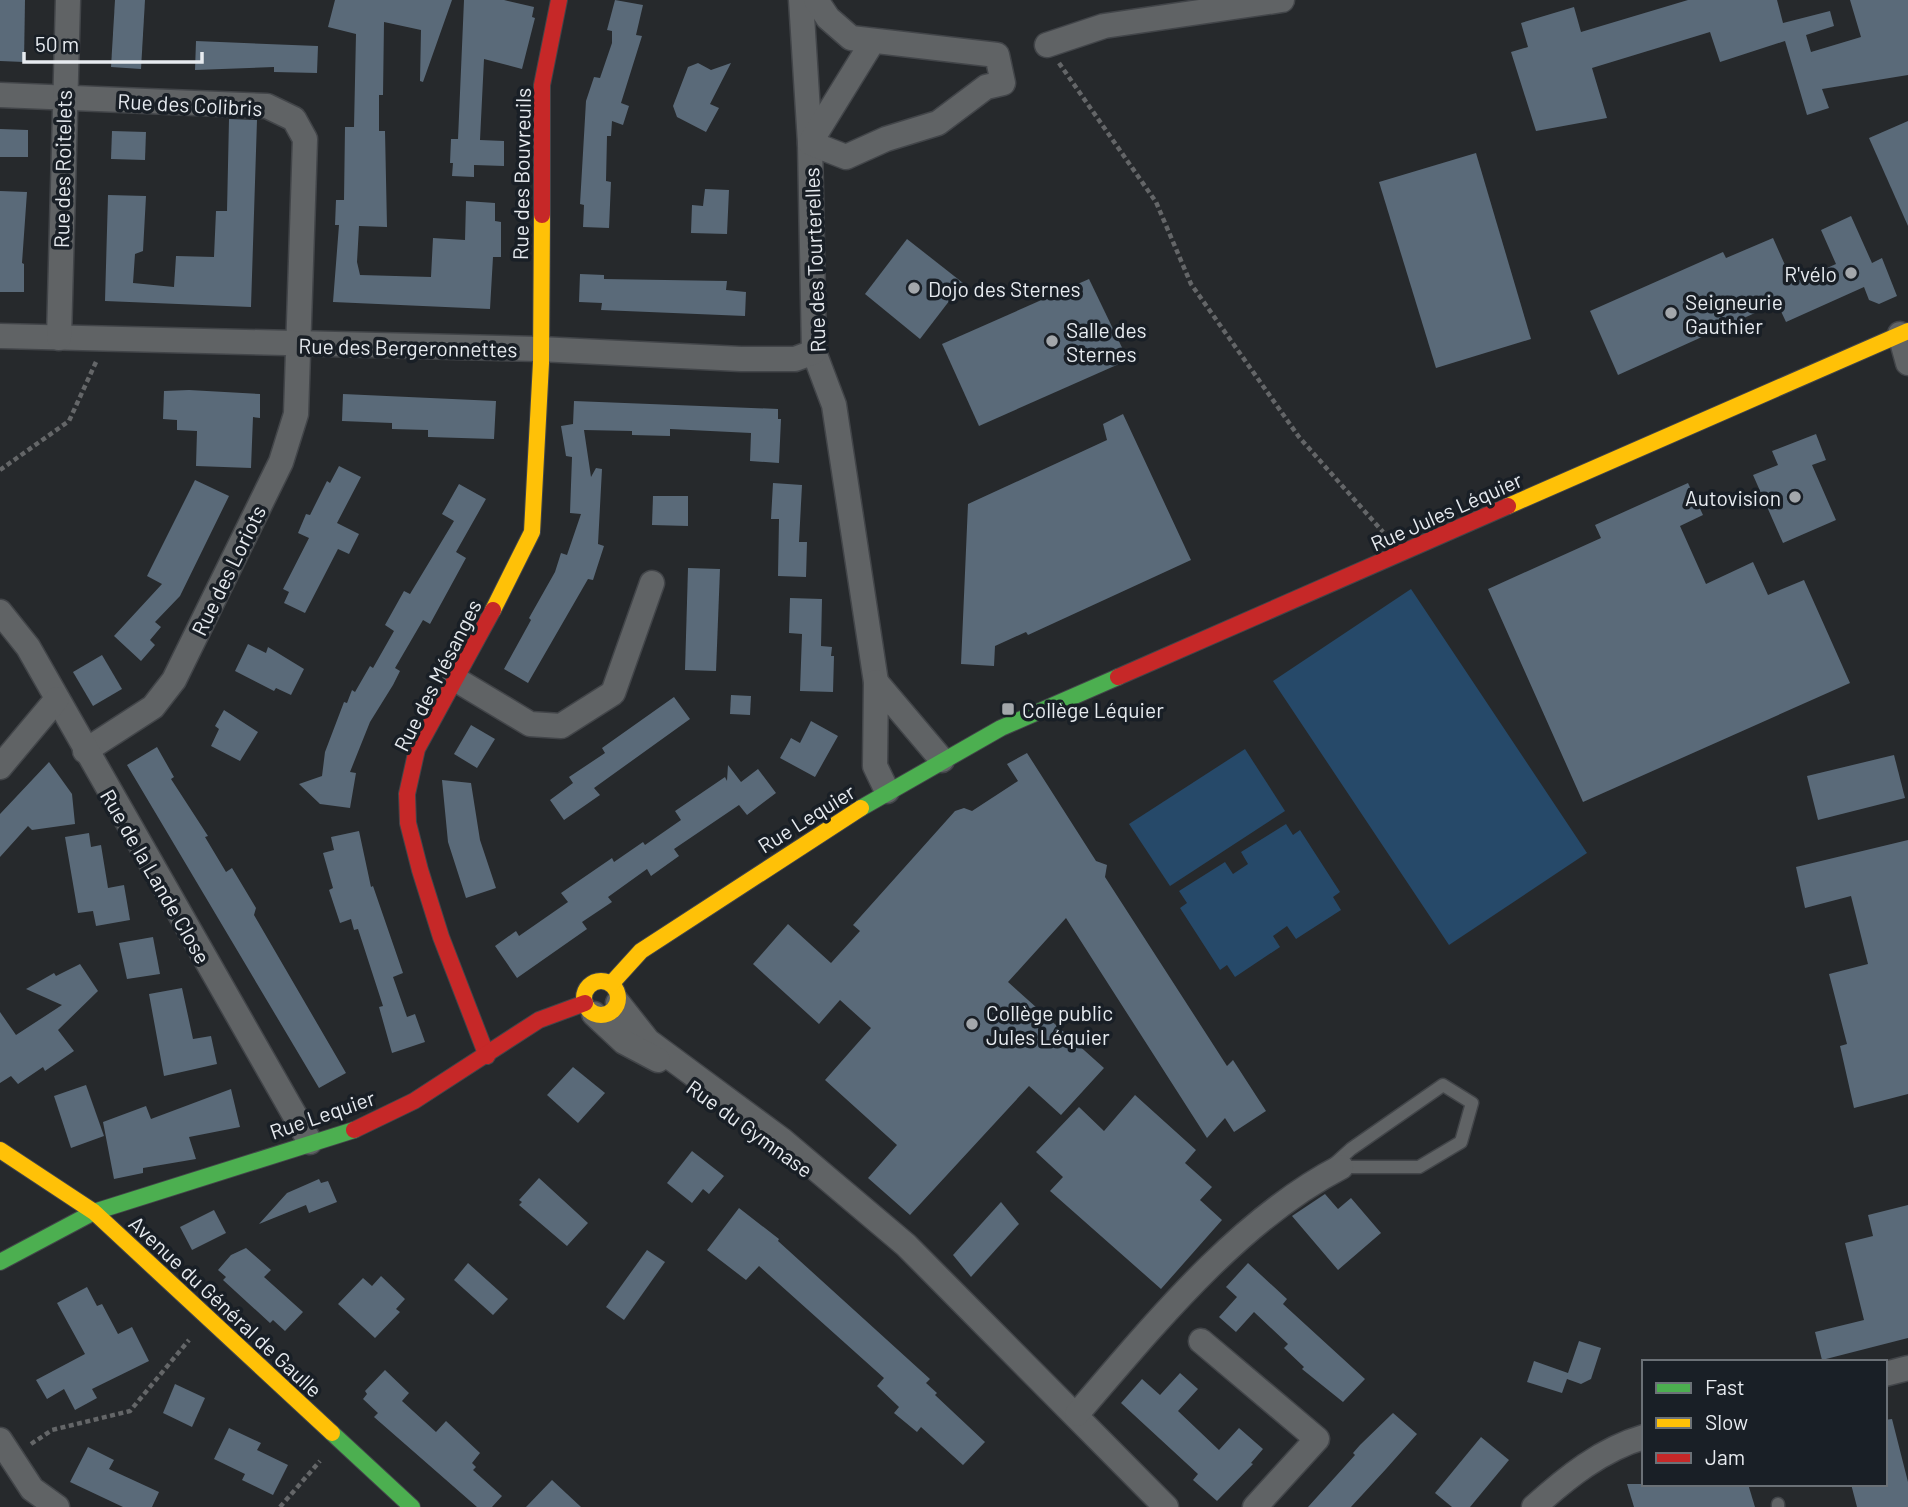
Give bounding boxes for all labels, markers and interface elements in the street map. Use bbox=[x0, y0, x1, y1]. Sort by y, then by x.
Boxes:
scale bar bbox=[24, 21, 203, 65]
text: 50 m bbox=[35, 31, 79, 56]
street label: Rue des Colibris bbox=[117, 88, 263, 120]
street label: Rue des Bouvreuils bbox=[507, 88, 535, 260]
street label: Rue des Roitelets bbox=[48, 90, 76, 248]
street label: Rue des Tourterelles bbox=[798, 167, 830, 353]
place label: R'vélo bbox=[1784, 261, 1837, 286]
marker: R'vélo bbox=[1843, 265, 1859, 281]
place label: Dojo des Sternes bbox=[928, 276, 1081, 301]
marker: Dojo des Sternes bbox=[906, 280, 922, 296]
place label: Seigneurie Gauthier bbox=[1685, 289, 1783, 338]
marker: Seigneurie Gauthier bbox=[1663, 305, 1679, 321]
place label: Salle des Sternes bbox=[1066, 317, 1147, 366]
street label: Rue des Bergeronnettes bbox=[298, 333, 518, 361]
marker: Salle des Sternes bbox=[1044, 333, 1060, 349]
street label: Rue Jules Léquier bbox=[1366, 466, 1526, 556]
place label: Autovision bbox=[1685, 485, 1781, 510]
marker: Autovision bbox=[1787, 489, 1803, 505]
street label: Rue des Loriots bbox=[186, 501, 270, 639]
street label: Rue des Mésanges bbox=[388, 595, 486, 755]
place label: Collège Léquier bbox=[1022, 697, 1164, 722]
marker: Collège Léquier bbox=[1000, 701, 1016, 717]
street label: Rue Lequier bbox=[753, 778, 859, 858]
street label: Rue de la Lande Close bbox=[96, 784, 216, 968]
place label: Collège public Jules Léquier bbox=[986, 1000, 1113, 1049]
marker: Collège public Jules Léquier bbox=[964, 1016, 980, 1032]
street label: Rue du Gymnase bbox=[682, 1074, 818, 1182]
street label: Rue Lequier bbox=[266, 1084, 378, 1144]
street label: Avenue du Général de Gaulle bbox=[125, 1210, 327, 1402]
legend bbox=[1642, 1360, 1887, 1486]
text: Fast bbox=[1705, 1374, 1745, 1399]
text: Slow bbox=[1705, 1409, 1748, 1434]
text: Jam bbox=[1705, 1444, 1745, 1469]

